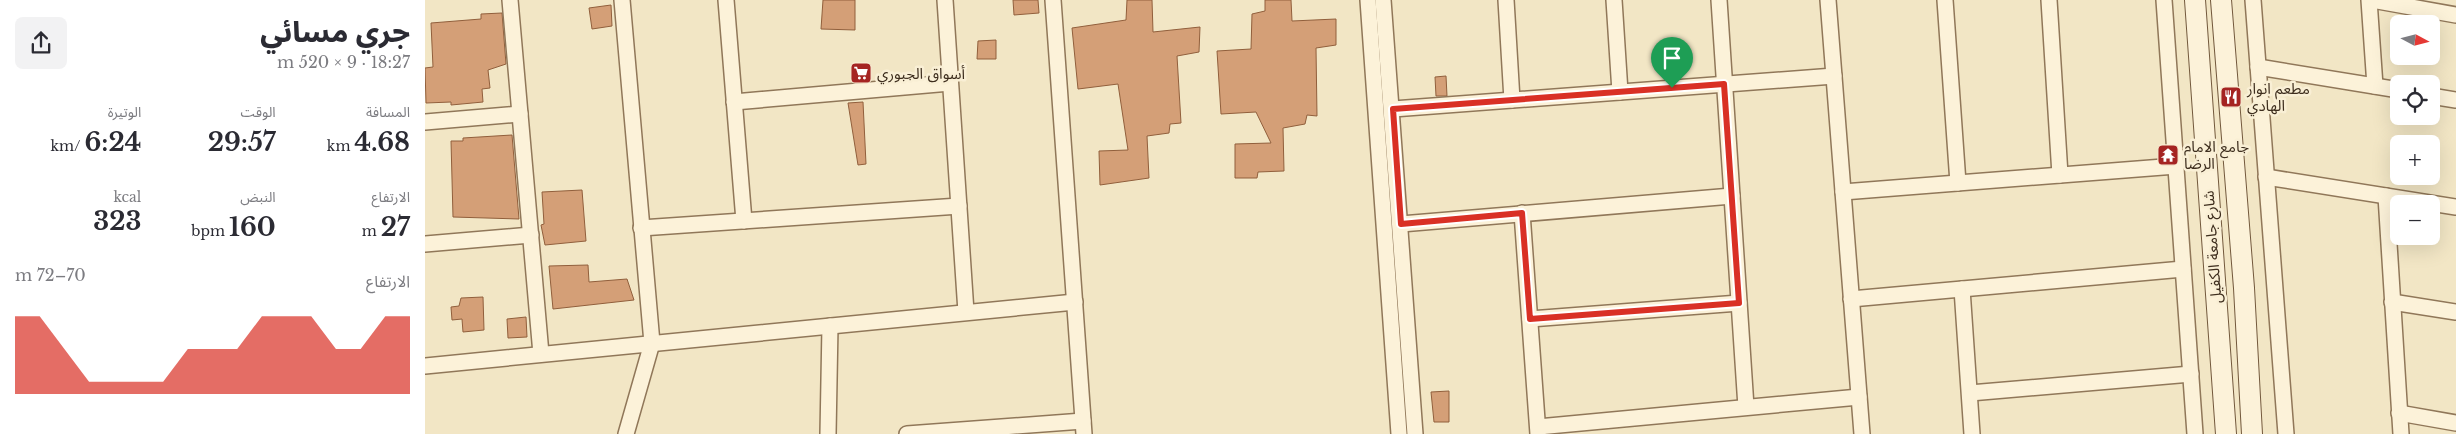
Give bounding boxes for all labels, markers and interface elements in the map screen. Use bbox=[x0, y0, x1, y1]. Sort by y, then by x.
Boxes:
text: جري مسائي bbox=[260, 15, 410, 50]
north arrow bbox=[2390, 15, 2440, 65]
map controls bbox=[2390, 15, 2440, 245]
button: share bbox=[15, 17, 67, 69]
pin bbox=[1651, 37, 1693, 88]
icon: arrive bbox=[1658, 44, 1686, 72]
text: 18:27 · 9 × 520 m bbox=[277, 52, 410, 72]
supermarket icon: أسواق الجبوري bbox=[849, 61, 873, 85]
place label: أسواق الجبوري bbox=[877, 64, 965, 85]
button: locate bbox=[2390, 75, 2440, 125]
place label: مطعم انوار الهادي bbox=[2246, 79, 2310, 117]
restaurant icon: مطعم انوار الهادي bbox=[2219, 85, 2243, 109]
text: الوتيرة bbox=[108, 103, 141, 121]
text: الوقت bbox=[241, 103, 276, 121]
text: المسافة bbox=[366, 103, 410, 121]
text: 6:24 bbox=[85, 127, 141, 158]
text: 29:57 bbox=[208, 127, 276, 158]
text: 4.68 bbox=[354, 127, 410, 158]
button: + bbox=[2390, 135, 2440, 185]
text: /km bbox=[50, 137, 85, 155]
text: km bbox=[327, 137, 354, 155]
place label: جامع الامام الرضا bbox=[2184, 137, 2249, 173]
temple icon: جامع الامام الرضا bbox=[2156, 143, 2180, 167]
text: kcal bbox=[113, 188, 141, 206]
text: النبض bbox=[240, 188, 276, 206]
text: الارتفاع bbox=[372, 188, 410, 206]
street label: شارع جامعة الكفيل bbox=[2199, 189, 2228, 304]
button: − bbox=[2390, 195, 2440, 245]
text: 323 bbox=[93, 206, 141, 237]
text: 160 bbox=[229, 212, 276, 243]
text: 27 bbox=[381, 212, 410, 243]
text: bpm bbox=[191, 222, 229, 240]
text: m bbox=[362, 222, 381, 240]
text: 70–72 m bbox=[15, 265, 86, 285]
text: الارتفاع bbox=[366, 271, 410, 291]

